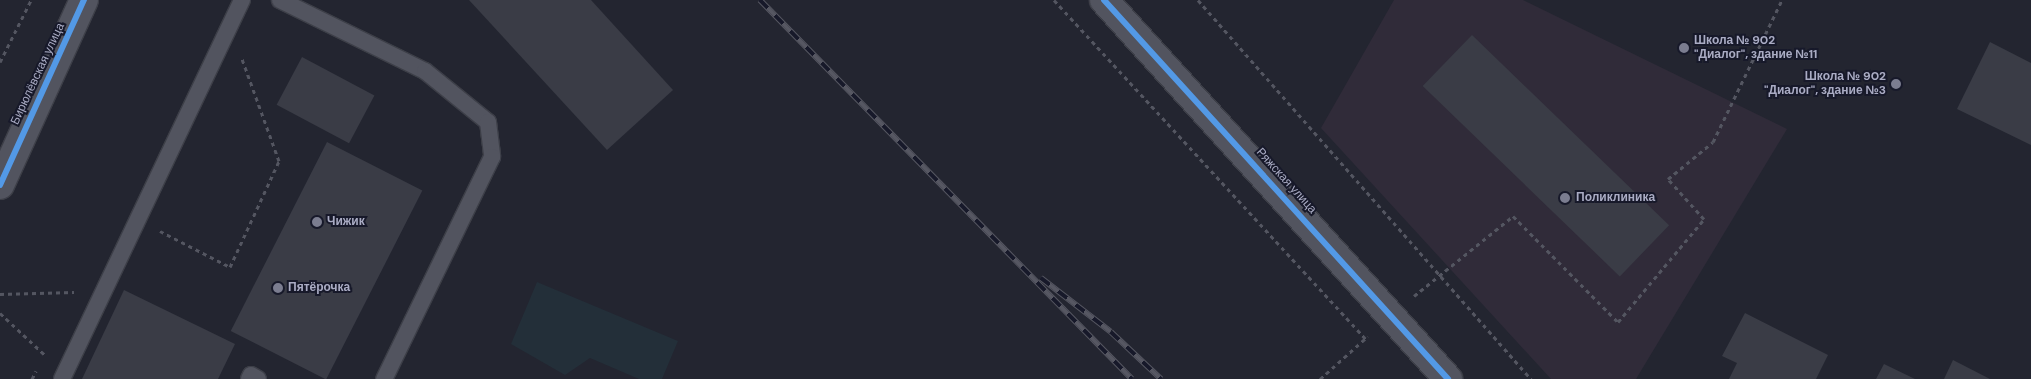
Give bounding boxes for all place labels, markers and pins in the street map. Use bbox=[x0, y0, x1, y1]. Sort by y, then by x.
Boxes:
place label: Школа № 902 "Диалог", здание №11 bbox=[1694, 34, 1817, 62]
marker: Школа № 902 "Диалог", здание №11 bbox=[1678, 42, 1690, 54]
place label: Школа № 902 "Диалог", здание №3 bbox=[1764, 70, 1886, 98]
marker: Школа № 902 "Диалог", здание №3 bbox=[1890, 78, 1902, 90]
marker: Поликлиника bbox=[1558, 191, 1572, 205]
place label: Поликлиника bbox=[1576, 191, 1655, 205]
place label: Чижик bbox=[327, 215, 365, 229]
marker: Чижик bbox=[311, 216, 323, 228]
place label: Пятёрочка bbox=[288, 281, 350, 295]
marker: Пятёрочка bbox=[272, 282, 284, 294]

